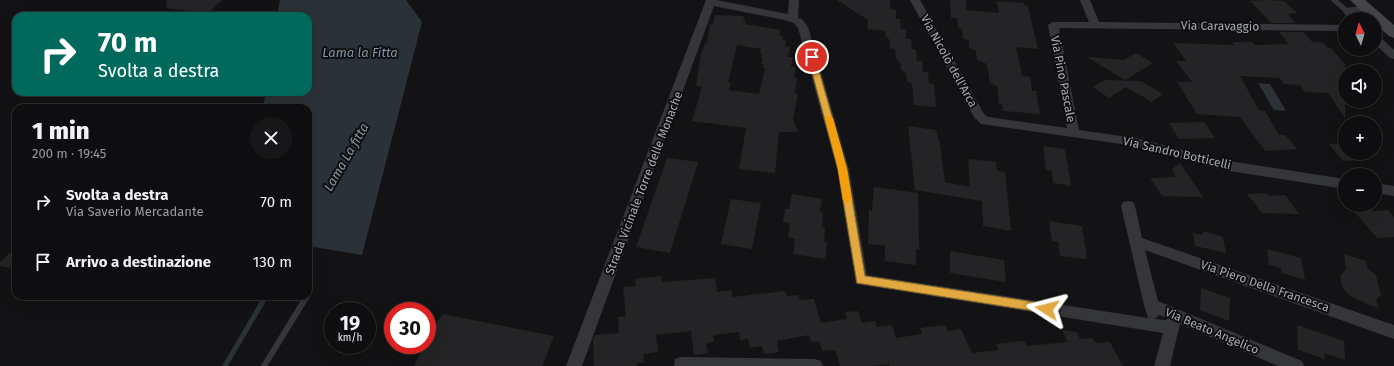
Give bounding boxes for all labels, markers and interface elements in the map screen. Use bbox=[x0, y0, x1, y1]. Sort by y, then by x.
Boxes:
street label: Via Nicolò dell'Arca bbox=[918, 12, 980, 110]
north arrow bbox=[1338, 12, 1382, 56]
map controls bbox=[1338, 12, 1382, 212]
street label: Via Caravaggio bbox=[1181, 18, 1259, 34]
text: 70 m bbox=[98, 26, 157, 59]
icon: right bbox=[32, 28, 84, 80]
street label: Via Pino Pascale bbox=[1048, 35, 1078, 123]
pin bbox=[795, 40, 829, 74]
water label: Lama la Fitta bbox=[322, 45, 398, 60]
icon: arrive bbox=[801, 46, 823, 68]
text: Svolta a destra bbox=[98, 60, 219, 82]
button: sound bbox=[1338, 64, 1382, 108]
street label: Strada Vicinale Torre delle Monache bbox=[603, 89, 685, 277]
button: + bbox=[1338, 116, 1382, 160]
text: 1 min bbox=[32, 117, 90, 145]
button: close bbox=[250, 117, 292, 159]
water label: Lama La fitta bbox=[321, 120, 371, 194]
street label: Via Sandro Botticelli bbox=[1122, 134, 1232, 172]
text: 200 m · 19:45 bbox=[32, 146, 106, 161]
button: − bbox=[1338, 168, 1382, 212]
text: Svolta a destra bbox=[66, 186, 168, 204]
icon: right bbox=[32, 191, 54, 213]
text: 70 m bbox=[260, 193, 292, 211]
text: Via Saverio Mercadante bbox=[66, 204, 204, 219]
icon: arrive bbox=[32, 251, 54, 273]
text: Arrivo a destinazione bbox=[66, 253, 211, 271]
text: 130 m bbox=[253, 253, 292, 271]
street label: Via Piero Della Francesca bbox=[1199, 257, 1331, 315]
position arrow bbox=[1026, 288, 1068, 330]
speed limit sign: 30 bbox=[384, 302, 436, 354]
street label: Via Beato Angelico bbox=[1163, 305, 1261, 357]
text: 19 bbox=[340, 311, 360, 335]
text: km/h bbox=[338, 332, 362, 344]

